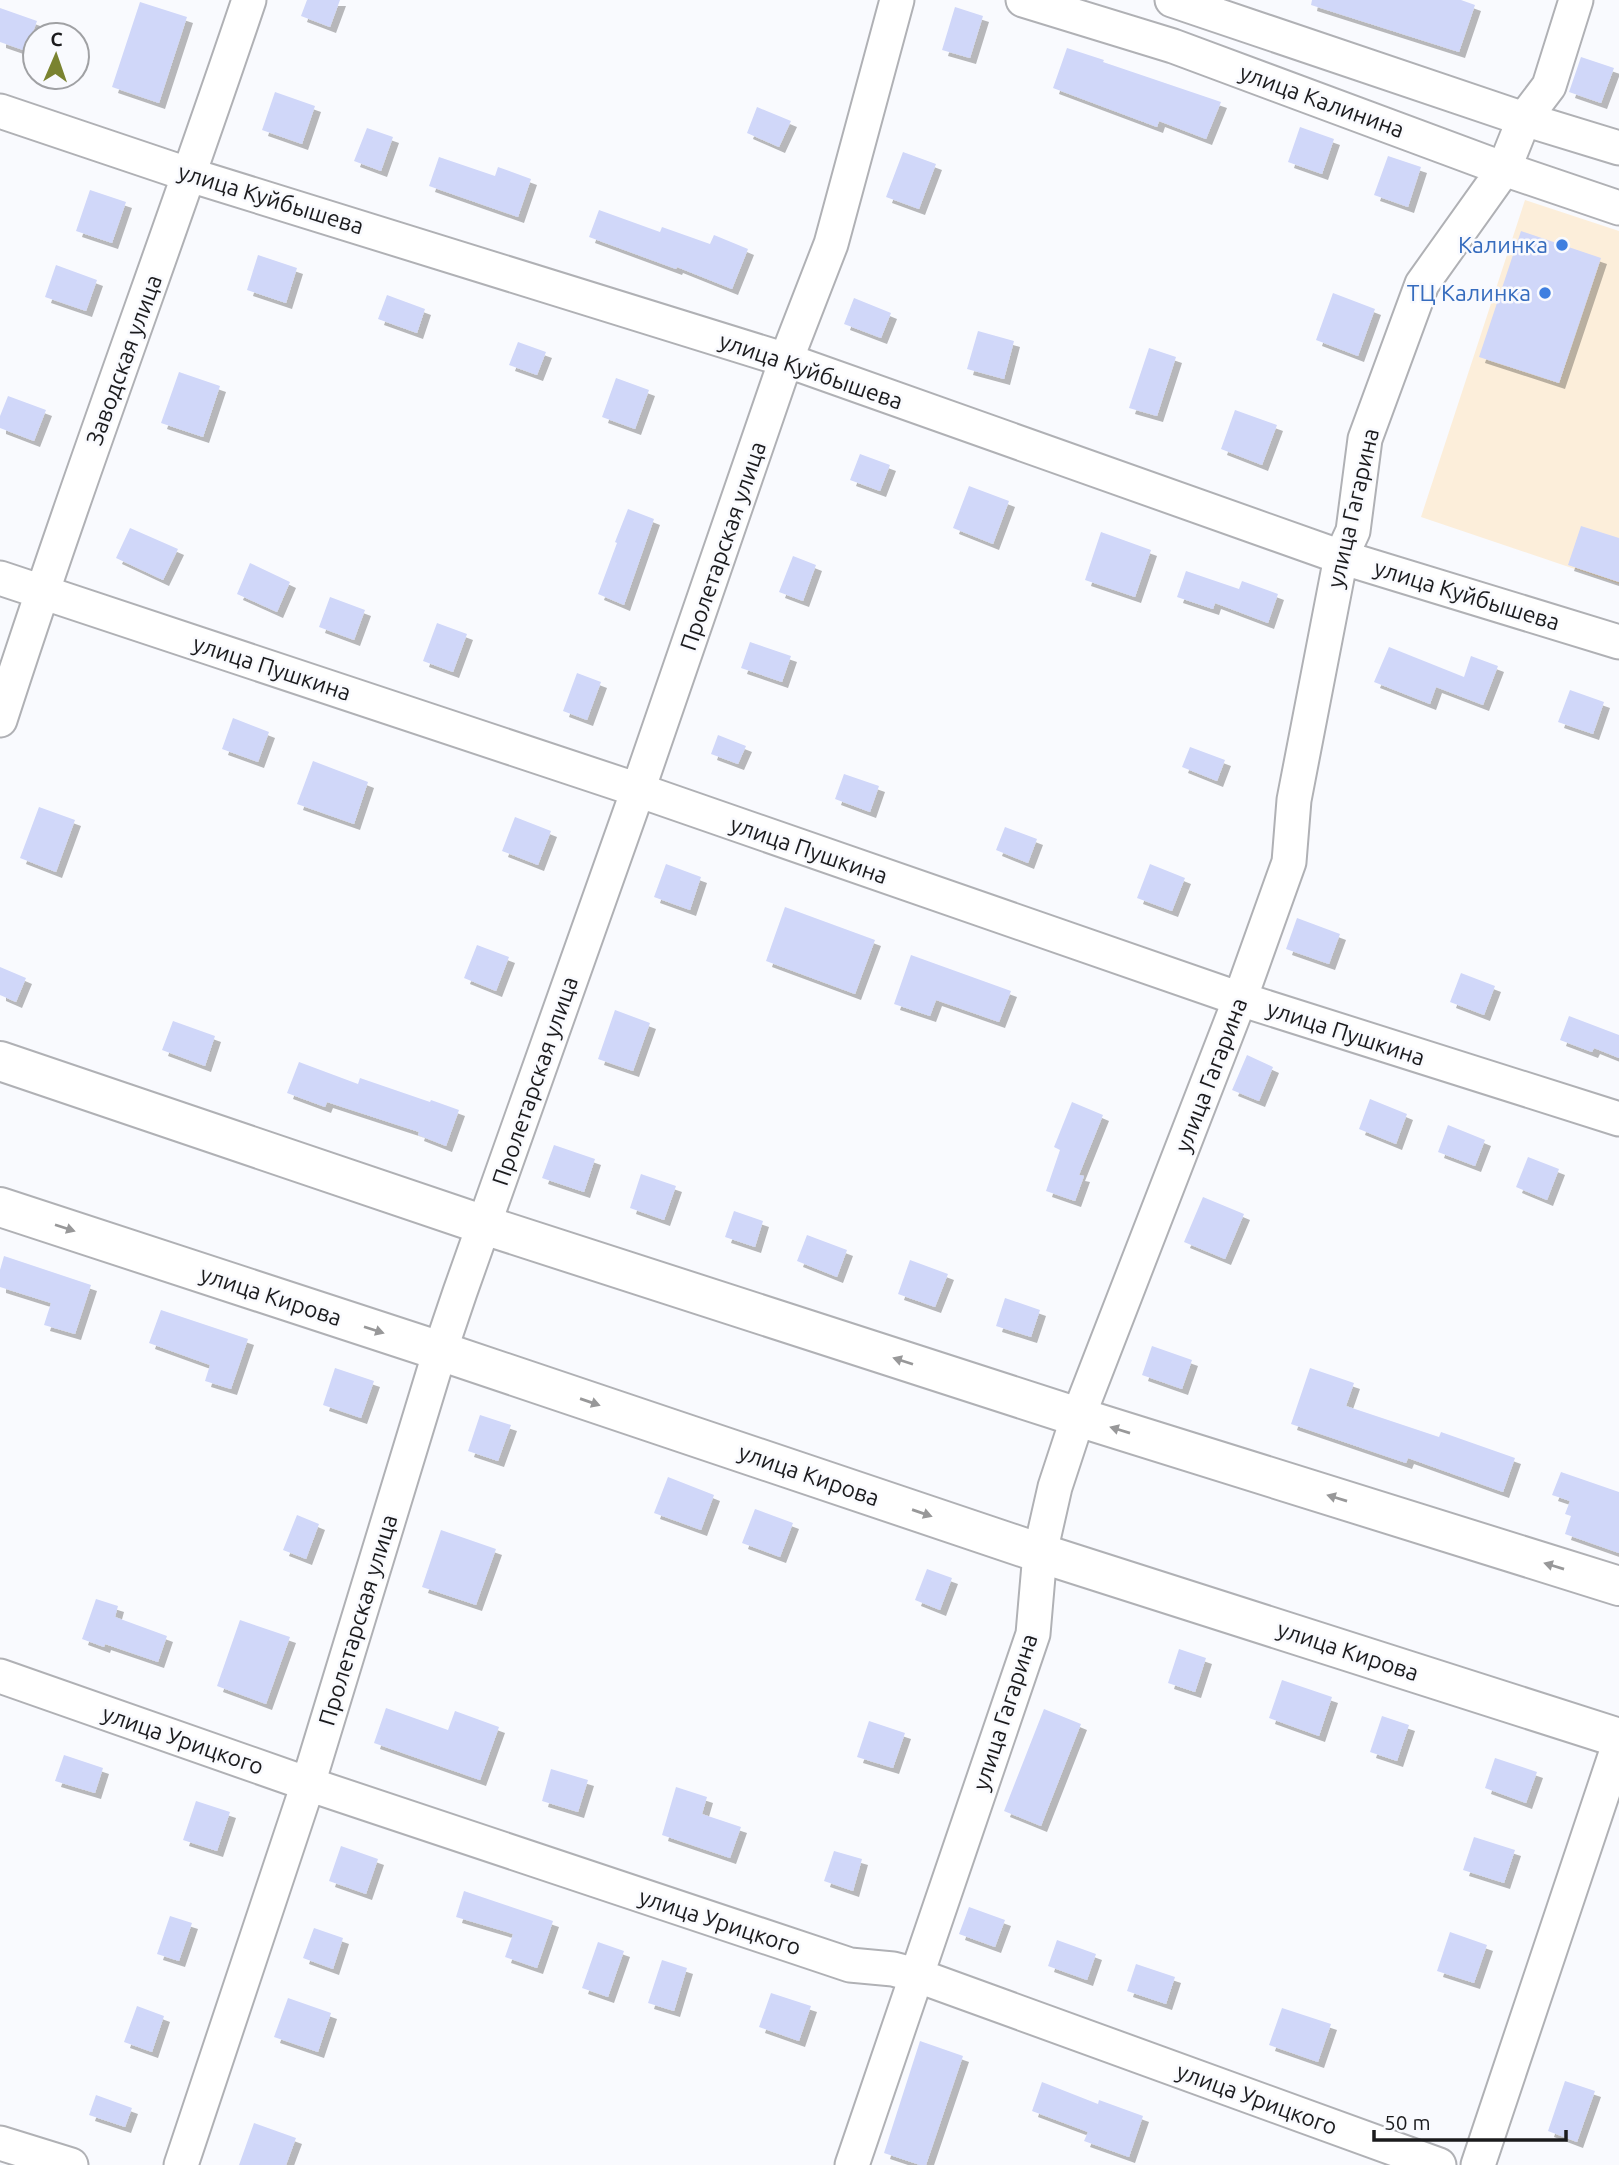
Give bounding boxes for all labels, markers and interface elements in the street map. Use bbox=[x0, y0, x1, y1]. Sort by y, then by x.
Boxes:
north arrow bbox=[21, 21, 91, 91]
text: С bbox=[50, 28, 63, 50]
street label: улица Калинина bbox=[1236, 59, 1408, 142]
street label: улица Куйбышева bbox=[175, 158, 367, 239]
place label: Калинка bbox=[1458, 232, 1548, 257]
marker: Калинка bbox=[1554, 237, 1570, 253]
street label: Заводская улица bbox=[81, 271, 166, 448]
place label: ТЦ Калинка bbox=[1407, 280, 1531, 305]
marker: ТЦ Калинка bbox=[1537, 285, 1553, 301]
street label: улица Куйбышева bbox=[716, 327, 906, 414]
street label: улица Гагарина bbox=[1322, 426, 1383, 590]
street label: Пролетарская улица bbox=[675, 438, 770, 654]
street label: улица Куйбышева bbox=[1371, 554, 1563, 635]
street label: улица Пушкина bbox=[190, 630, 354, 705]
street label: улица Пушкина bbox=[727, 811, 891, 888]
street label: Пролетарская улица bbox=[487, 973, 582, 1189]
street label: улица Гагарина bbox=[1170, 994, 1251, 1155]
street label: улица Пушкина bbox=[1264, 995, 1428, 1070]
one-way arrow bbox=[54, 1223, 75, 1234]
street label: улица Кирова bbox=[197, 1261, 345, 1330]
one-way arrow bbox=[364, 1325, 385, 1335]
one-way arrow bbox=[892, 1355, 913, 1365]
one-way arrow bbox=[580, 1397, 601, 1408]
one-way arrow bbox=[1109, 1424, 1130, 1435]
street label: улица Кирова bbox=[735, 1439, 883, 1510]
one-way arrow bbox=[1326, 1492, 1347, 1503]
one-way arrow bbox=[911, 1508, 932, 1519]
street label: Пролетарская улица bbox=[314, 1511, 402, 1728]
one-way arrow bbox=[1543, 1560, 1564, 1571]
street label: улица Кирова bbox=[1274, 1616, 1422, 1685]
street label: улица Гагарина bbox=[967, 1631, 1042, 1793]
street label: улица Урицкого bbox=[99, 1700, 267, 1779]
street label: улица Урицкого bbox=[636, 1884, 804, 1960]
street label: улица Урицкого bbox=[1174, 2058, 1341, 2139]
scale bar bbox=[1374, 2098, 1566, 2142]
text: 50 m bbox=[1384, 2110, 1431, 2134]

